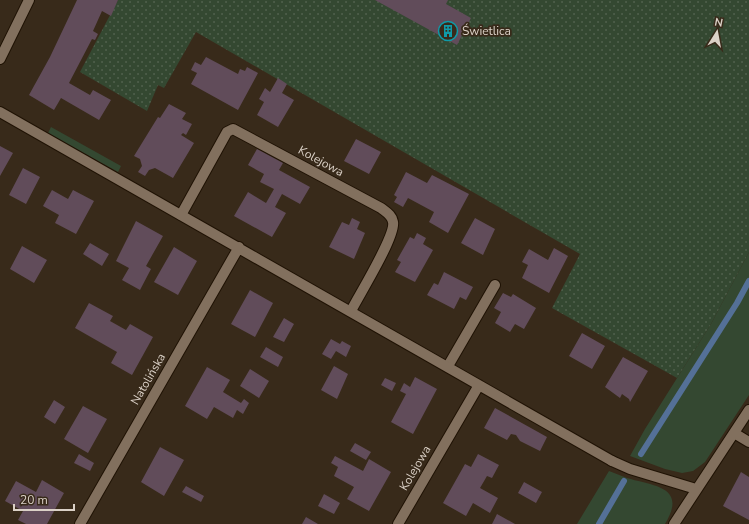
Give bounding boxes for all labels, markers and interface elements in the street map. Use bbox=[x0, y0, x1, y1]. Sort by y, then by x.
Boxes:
north arrow bbox=[697, 12, 737, 52]
text: N bbox=[713, 15, 724, 31]
building icon: Świetlica bbox=[437, 20, 459, 42]
place label: Świetlica bbox=[462, 23, 511, 39]
street label: Kolejowa bbox=[295, 142, 347, 180]
street label: Natolińska bbox=[127, 350, 169, 408]
street label: Kolejowa bbox=[396, 442, 434, 494]
scale bar bbox=[14, 486, 74, 512]
text: 20 m bbox=[20, 492, 48, 508]

